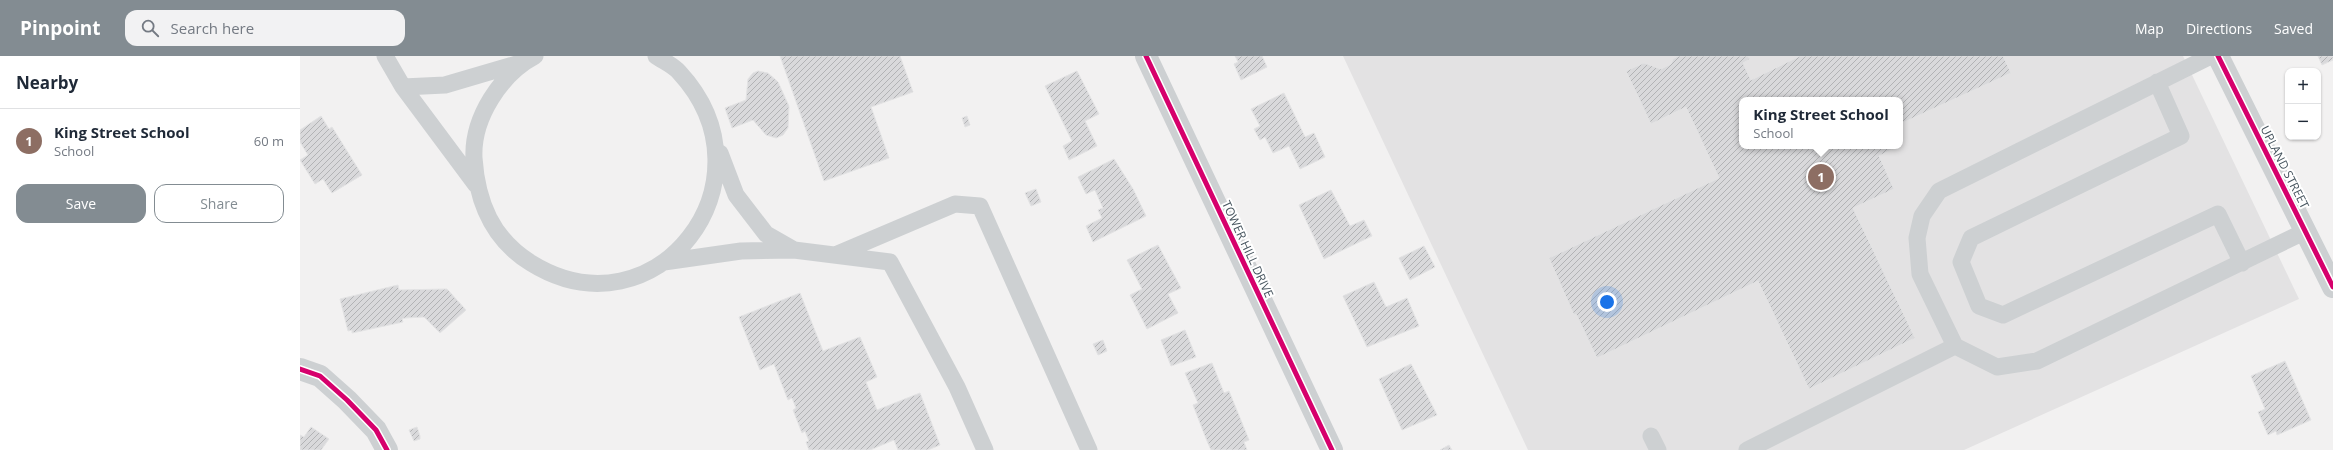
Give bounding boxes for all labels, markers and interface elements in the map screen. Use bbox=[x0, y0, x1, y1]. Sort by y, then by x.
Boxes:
search box bbox=[125, 10, 405, 46]
text: Pinpoint bbox=[20, 15, 101, 41]
icon: search bbox=[139, 17, 161, 39]
text: Search here bbox=[171, 18, 254, 38]
text: Map bbox=[2135, 19, 2164, 38]
text: Directions bbox=[2186, 19, 2252, 38]
text: Saved bbox=[2274, 19, 2313, 38]
map controls bbox=[2285, 68, 2321, 140]
button: + bbox=[2285, 68, 2321, 104]
text: Nearby bbox=[16, 71, 78, 94]
popup bbox=[1739, 97, 1903, 149]
text: King Street School bbox=[1753, 104, 1889, 124]
button: − bbox=[2285, 104, 2321, 140]
text: King Street School bbox=[54, 122, 189, 142]
street label: UPLAND STREET bbox=[2257, 123, 2313, 212]
text: School bbox=[1753, 124, 1794, 142]
text: 1 bbox=[25, 132, 33, 150]
text: 60 m bbox=[254, 132, 284, 150]
text: School bbox=[54, 142, 94, 160]
pin: 1 bbox=[1808, 162, 1834, 192]
button: Save bbox=[16, 184, 146, 223]
button: Share bbox=[154, 184, 284, 223]
street label: TOWER HILL DRIVE bbox=[1218, 198, 1278, 300]
your location bbox=[1597, 292, 1617, 312]

